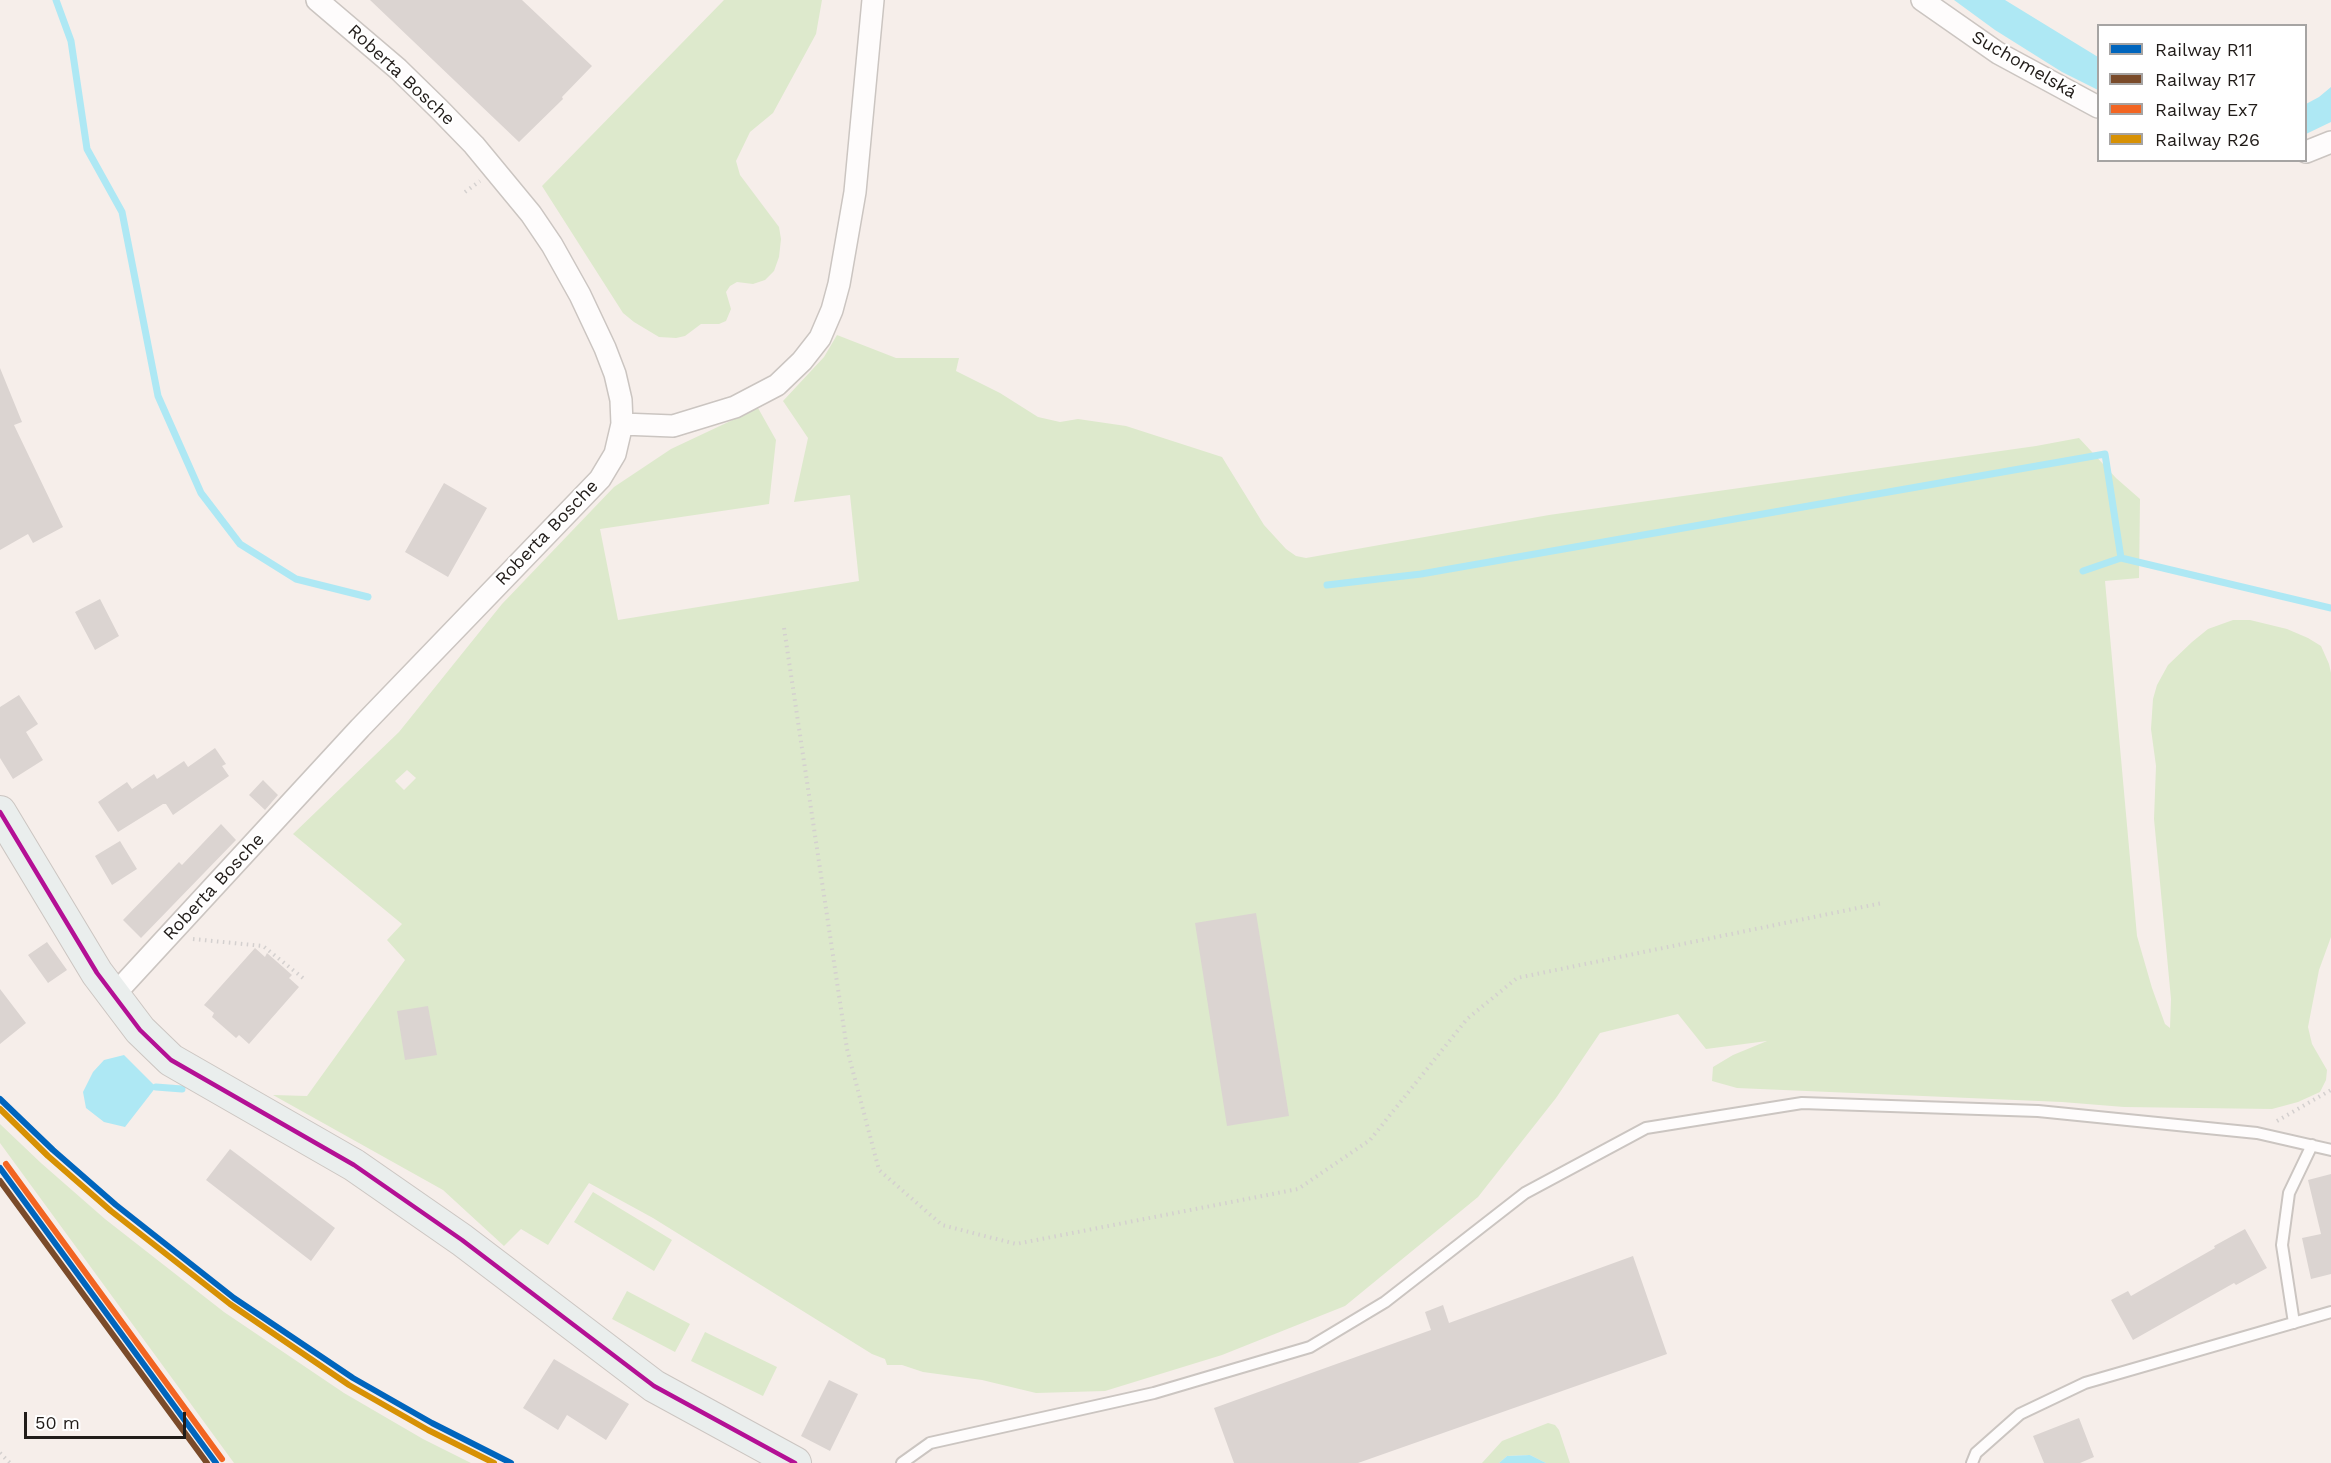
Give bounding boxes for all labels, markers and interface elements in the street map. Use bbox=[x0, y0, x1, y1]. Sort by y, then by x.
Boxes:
street label: Roberta Bosche bbox=[343, 20, 459, 130]
legend bbox=[2097, 24, 2307, 162]
street label: Suchomelská bbox=[1968, 26, 2080, 104]
text: Railway R11 bbox=[2155, 39, 2253, 60]
text: Railway R17 bbox=[2155, 69, 2256, 90]
text: Railway Ex7 bbox=[2155, 99, 2258, 120]
text: Railway R26 bbox=[2155, 129, 2260, 150]
street label: Roberta Bosche bbox=[491, 476, 603, 590]
street label: Roberta Bosche bbox=[159, 829, 269, 945]
scale bar bbox=[27, 1400, 189, 1438]
text: 50 m bbox=[35, 1412, 80, 1433]

